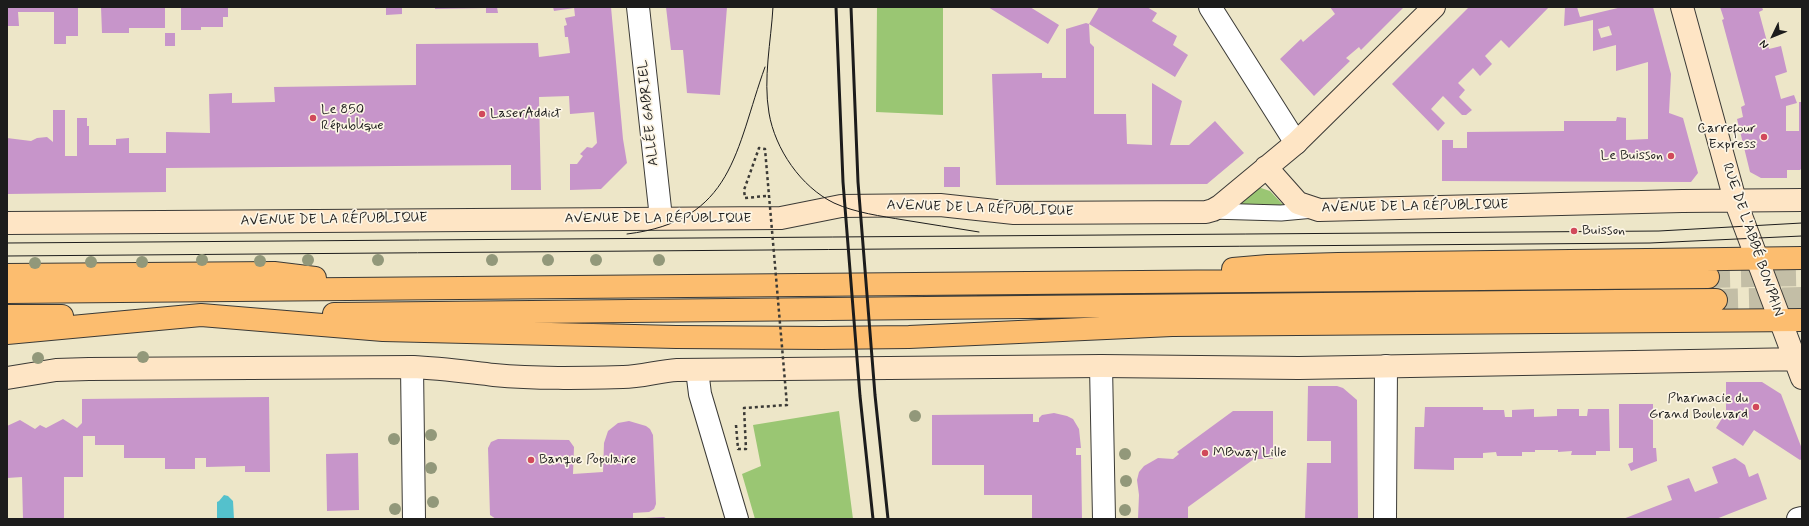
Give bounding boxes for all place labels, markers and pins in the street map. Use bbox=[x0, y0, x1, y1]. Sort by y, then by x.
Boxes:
place label: Le 850 République bbox=[321, 102, 383, 134]
place label: LaserAddict bbox=[490, 106, 561, 122]
marker: LaserAddict bbox=[477, 109, 487, 119]
marker: Le 850 République bbox=[308, 113, 318, 123]
place label: Carrefour Express bbox=[1697, 121, 1756, 154]
marker: Carrefour Express bbox=[1759, 132, 1769, 142]
place label: Le Buisson bbox=[1601, 148, 1663, 164]
marker: Le Buisson bbox=[1666, 151, 1676, 161]
place label: Buisson bbox=[1582, 223, 1625, 239]
marker: Buisson bbox=[1569, 226, 1579, 236]
place label: Pharmacie du Grand Boulevard bbox=[1649, 391, 1748, 424]
marker: Pharmacie du Grand Boulevard bbox=[1751, 402, 1761, 412]
place label: MBway Lille bbox=[1213, 445, 1287, 461]
marker: MBway Lille bbox=[1200, 448, 1210, 458]
place label: Banque Populaire bbox=[539, 452, 636, 468]
marker: Banque Populaire bbox=[526, 455, 536, 465]

